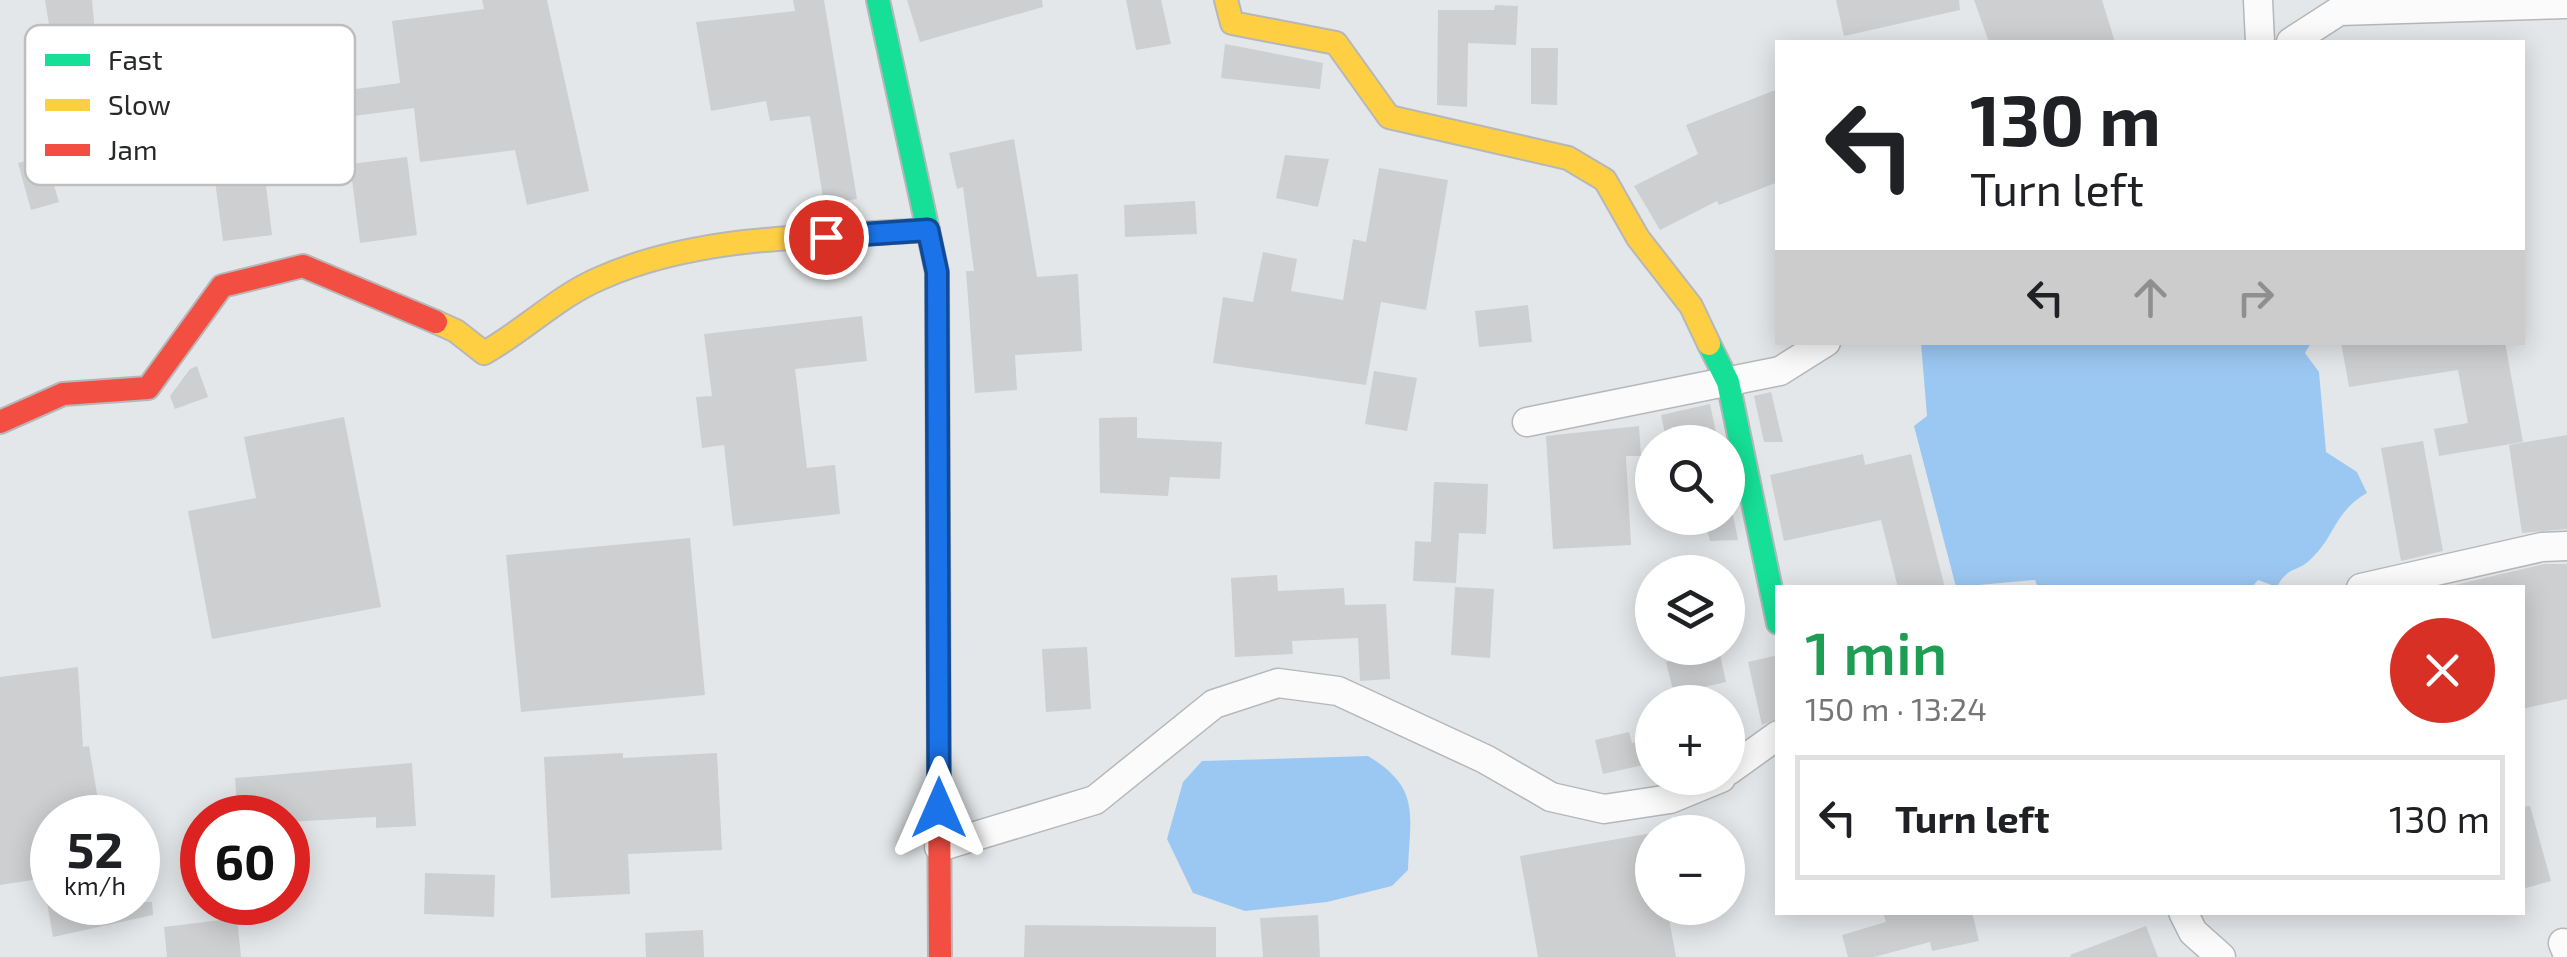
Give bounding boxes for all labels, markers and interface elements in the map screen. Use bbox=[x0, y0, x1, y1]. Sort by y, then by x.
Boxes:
legend bbox=[25, 25, 355, 185]
text: Fast bbox=[108, 42, 163, 76]
text: 130 m bbox=[1970, 76, 2161, 160]
icon: left bbox=[1805, 80, 1935, 210]
text: Slow bbox=[108, 87, 171, 121]
text: Jam bbox=[108, 132, 157, 166]
text: Turn left bbox=[1970, 161, 2144, 215]
pin bbox=[784, 195, 869, 280]
icon: arrive bbox=[799, 210, 854, 265]
icon: left bbox=[2018, 270, 2073, 325]
icon: ahead bbox=[2123, 270, 2178, 325]
icon: right bbox=[2228, 270, 2283, 325]
map controls bbox=[1635, 425, 1745, 925]
button: search bbox=[1635, 425, 1745, 535]
button: layers bbox=[1635, 555, 1745, 665]
text: 1 min bbox=[1805, 615, 1947, 687]
button: close bbox=[2390, 618, 2495, 723]
button: + bbox=[1635, 685, 1745, 795]
text: 150 m · 13:24 bbox=[1805, 689, 1987, 727]
position arrow bbox=[887, 756, 991, 860]
icon: left bbox=[1810, 790, 1865, 845]
speed limit sign: 60 bbox=[180, 795, 310, 925]
text: Turn left bbox=[1895, 795, 2050, 841]
text: 130 m bbox=[2389, 795, 2490, 841]
button: − bbox=[1635, 815, 1745, 925]
text: 52 bbox=[67, 818, 123, 878]
text: km/h bbox=[64, 870, 126, 900]

